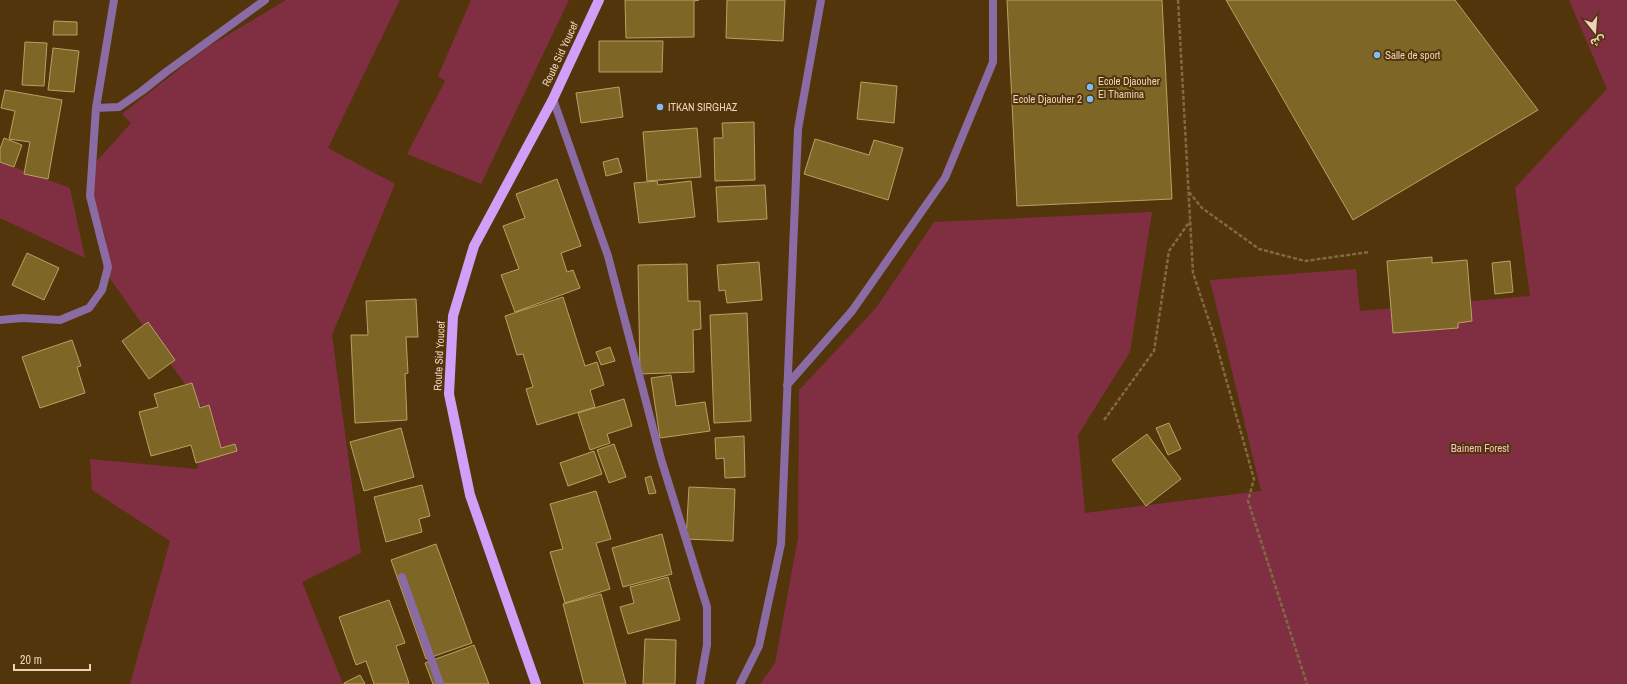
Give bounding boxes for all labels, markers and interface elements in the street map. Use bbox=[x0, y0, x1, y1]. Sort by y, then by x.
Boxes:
north arrow bbox=[1575, 12, 1615, 52]
street label: Route Sid Youcef bbox=[539, 19, 581, 89]
text: ش bbox=[1589, 33, 1607, 50]
place label: Salle de sport bbox=[1385, 48, 1441, 62]
marker: Salle de sport bbox=[1372, 50, 1382, 60]
place label: Ecole Djaouher El Thamina bbox=[1098, 74, 1160, 101]
marker: Ecole Djaouher El Thamina bbox=[1085, 82, 1095, 92]
place label: Ecole Djaouher 2 bbox=[1013, 92, 1082, 106]
marker: Ecole Djaouher 2 bbox=[1085, 94, 1095, 104]
place label: ITKAN SIRGHAZ bbox=[668, 100, 738, 114]
marker: ITKAN SIRGHAZ bbox=[655, 102, 665, 112]
street label: Route Sid Youcef bbox=[430, 320, 448, 391]
park label: Bainem Forest bbox=[1451, 441, 1510, 455]
scale bar bbox=[14, 646, 90, 672]
text: 20 m bbox=[20, 652, 42, 668]

